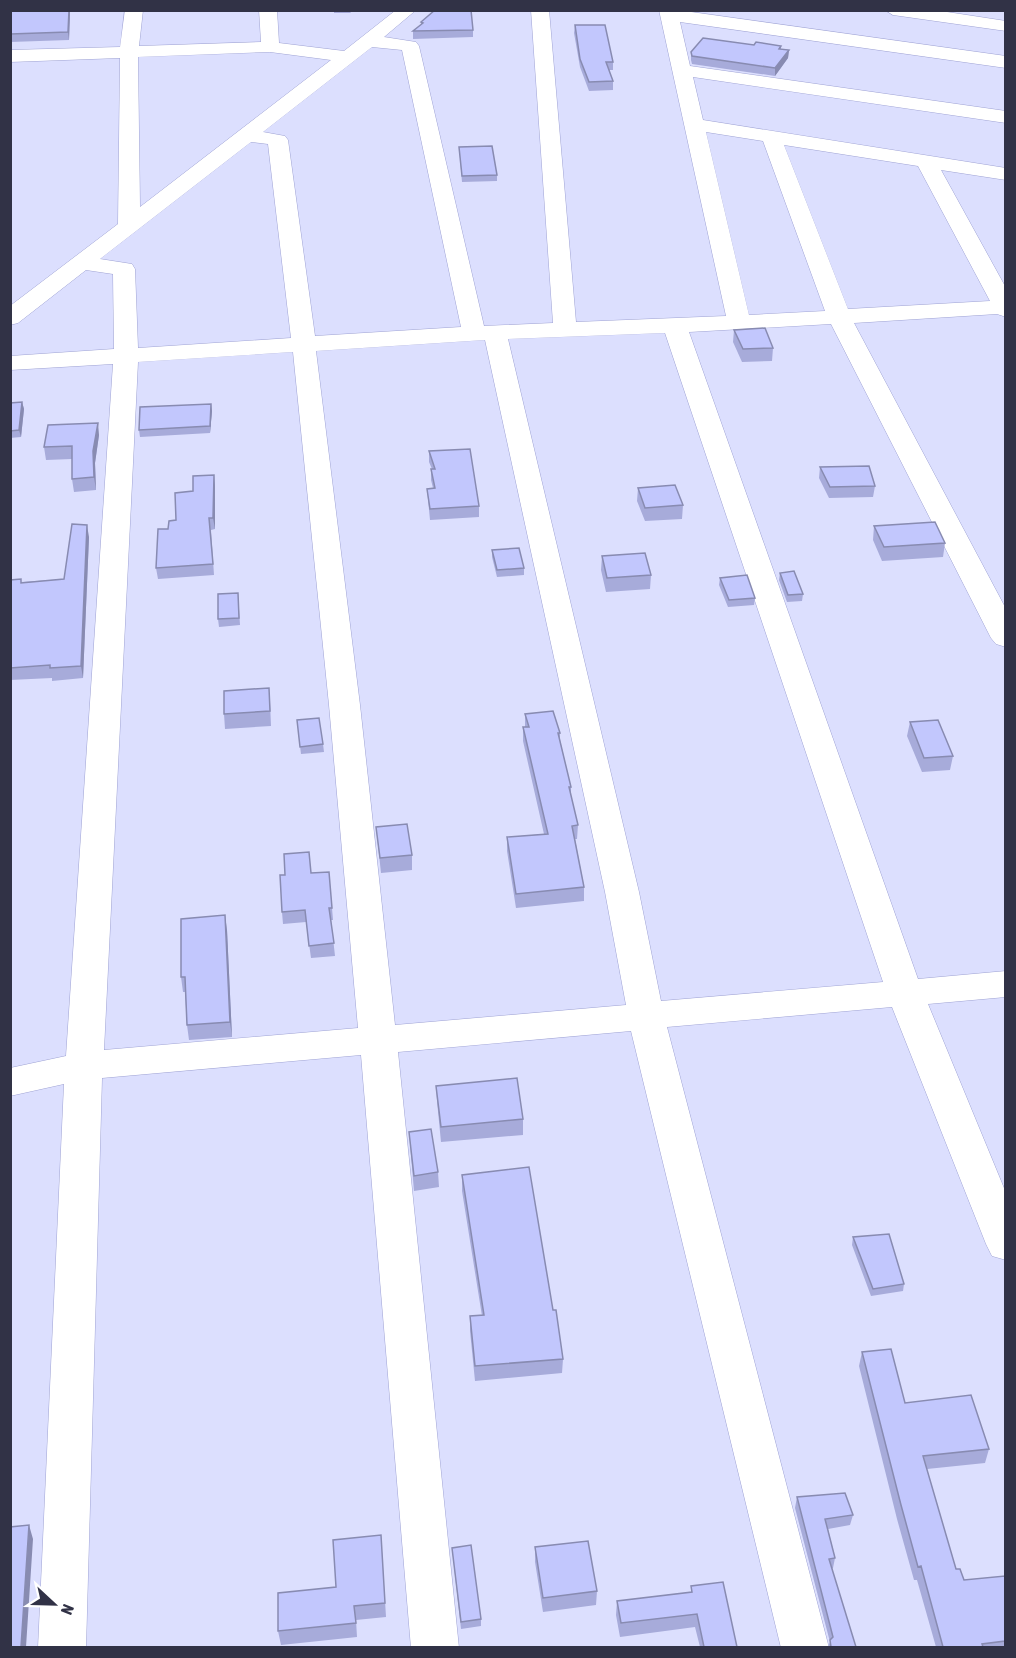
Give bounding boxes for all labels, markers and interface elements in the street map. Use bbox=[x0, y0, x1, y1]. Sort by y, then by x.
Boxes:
north arrow bbox=[24, 1574, 84, 1634]
text: N bbox=[58, 1602, 78, 1617]

